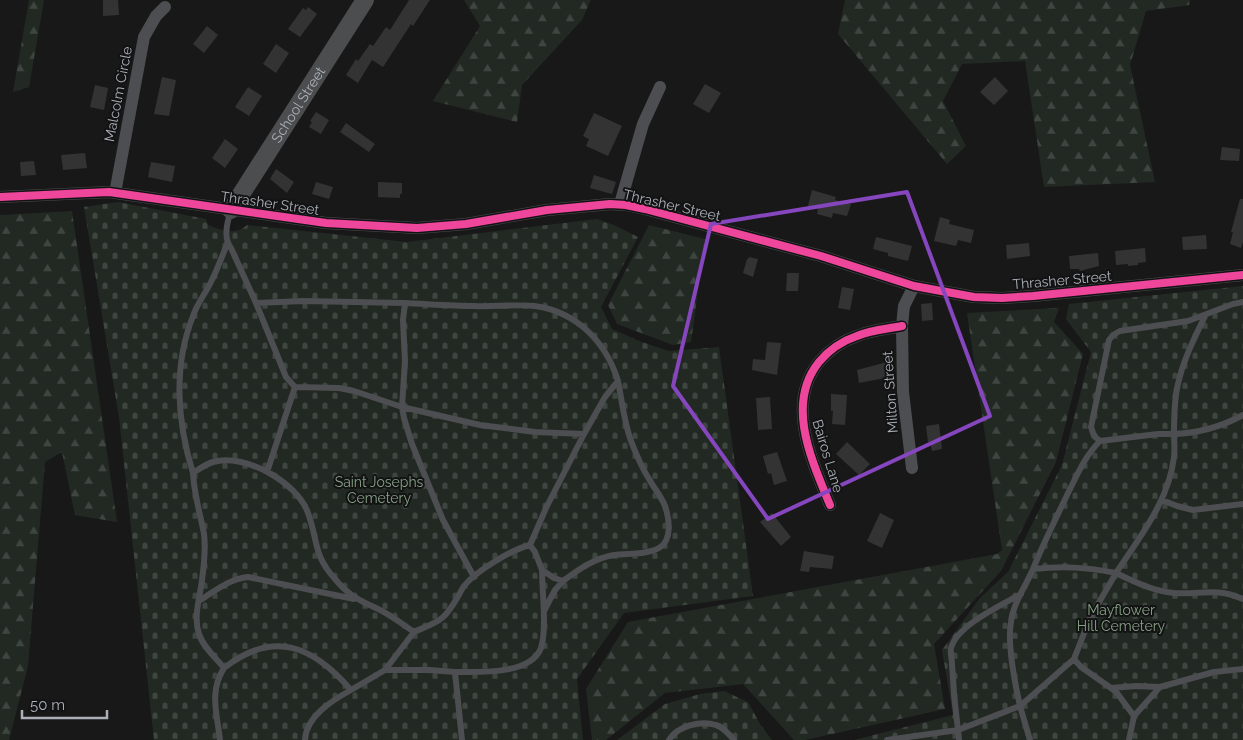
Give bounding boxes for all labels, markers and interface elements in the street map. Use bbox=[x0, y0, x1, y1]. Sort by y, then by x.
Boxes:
street label: Malcolm Circle bbox=[101, 45, 135, 143]
street label: School Street bbox=[268, 63, 329, 146]
street label: Thrasher Street bbox=[622, 186, 722, 224]
street label: Thrasher Street bbox=[220, 188, 321, 218]
street label: Thrasher Street bbox=[1012, 268, 1112, 292]
street label: Milton Street bbox=[879, 350, 901, 434]
street label: Bairos Lane bbox=[809, 418, 847, 494]
park label: Saint Josephs Cemetery bbox=[335, 474, 424, 506]
park label: Mayflower Hill Cemetery bbox=[1077, 602, 1166, 634]
scale bar bbox=[22, 688, 108, 720]
text: 50 m bbox=[30, 696, 65, 714]

